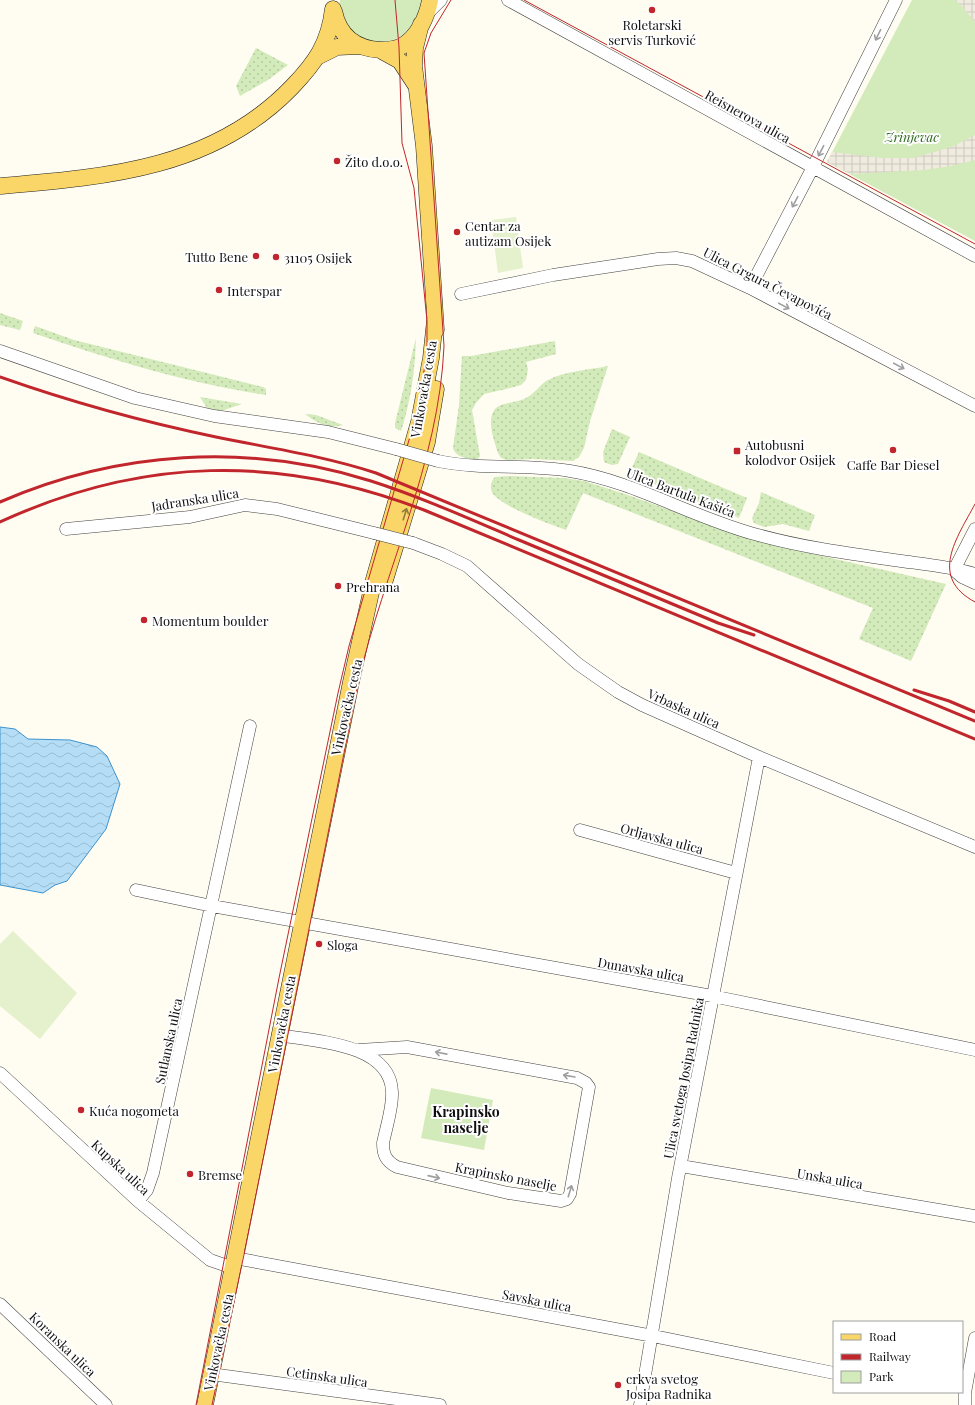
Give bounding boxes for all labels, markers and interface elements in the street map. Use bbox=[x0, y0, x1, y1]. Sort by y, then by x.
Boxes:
marker: Roletarski servis Turković bbox=[647, 5, 657, 15]
place label: Roletarski servis Turković bbox=[608, 16, 696, 48]
one-way arrow bbox=[874, 29, 882, 41]
street label: Reisnerova ulica bbox=[702, 85, 794, 147]
park label: Zrinjevac bbox=[884, 128, 939, 145]
one-way arrow bbox=[816, 145, 824, 157]
place label: Žito d.o.o. bbox=[345, 153, 403, 170]
marker: Žito d.o.o. bbox=[332, 156, 342, 166]
one-way arrow bbox=[790, 196, 798, 208]
place label: Centar za autizam Osijek bbox=[465, 217, 552, 249]
marker: Centar za autizam Osijek bbox=[452, 227, 462, 237]
street label: Ulica Grgura Čevapovića bbox=[701, 243, 836, 323]
place label: Tutto Bene bbox=[185, 248, 248, 265]
place label: 31105 Osijek bbox=[284, 249, 353, 266]
marker: Tutto Bene bbox=[251, 251, 261, 261]
marker: 31105 Osijek bbox=[271, 252, 281, 262]
place label: Interspar bbox=[227, 282, 282, 299]
marker: Interspar bbox=[214, 285, 224, 295]
one-way arrow bbox=[778, 303, 790, 310]
street label: Vinkovačka cesta bbox=[406, 338, 440, 440]
one-way arrow bbox=[893, 363, 905, 371]
place label: Autobusni kolodvor Osijek bbox=[744, 436, 836, 468]
marker: Caffe Bar Diesel bbox=[888, 445, 898, 455]
marker: Autobusni kolodvor Osijek bbox=[732, 446, 742, 456]
place label: Caffe Bar Diesel bbox=[847, 456, 940, 473]
street label: Ulica Bartula Kašića bbox=[624, 463, 738, 521]
street label: Jadranska ulica bbox=[149, 484, 240, 514]
one-way arrow bbox=[402, 508, 409, 521]
place label: Prehrana bbox=[346, 578, 400, 595]
marker: Prehrana bbox=[333, 581, 343, 591]
place label: Momentum boulder bbox=[152, 612, 269, 629]
marker: Momentum boulder bbox=[139, 615, 149, 625]
street label: Vinkovačka cesta bbox=[326, 657, 365, 758]
street label: Vrbaska ulica bbox=[644, 684, 723, 732]
street label: Orljavska ulica bbox=[619, 819, 706, 857]
place label: Sloga bbox=[327, 936, 358, 953]
marker: Sloga bbox=[314, 939, 324, 949]
street label: Dunavska ulica bbox=[596, 953, 686, 985]
street label: Vinkovačka cesta bbox=[263, 973, 299, 1075]
street label: Ulica svetoga Josipa Radnika bbox=[659, 995, 707, 1160]
street label: Sutlanska ulica bbox=[151, 996, 186, 1086]
one-way arrow bbox=[435, 1049, 448, 1057]
one-way arrow bbox=[563, 1072, 576, 1080]
place label: Kuća nogometa bbox=[89, 1102, 179, 1119]
district label: Krapinsko naselje bbox=[432, 1102, 500, 1137]
marker: Kuća nogometa bbox=[76, 1105, 86, 1115]
street label: Kupska ulica bbox=[88, 1136, 154, 1199]
street label: Krapinsko naselje bbox=[454, 1158, 559, 1194]
street label: Unska ulica bbox=[796, 1164, 865, 1192]
place label: Bremse bbox=[198, 1166, 242, 1183]
marker: Bremse bbox=[185, 1169, 195, 1179]
one-way arrow bbox=[428, 1173, 441, 1181]
one-way arrow bbox=[567, 1185, 574, 1198]
street label: Savska ulica bbox=[501, 1285, 573, 1315]
street label: Vinkovačka cesta bbox=[199, 1291, 237, 1393]
street label: Koranska ulica bbox=[26, 1308, 100, 1380]
legend bbox=[833, 1321, 963, 1393]
text: Road bbox=[869, 1328, 896, 1344]
text: Railway bbox=[869, 1348, 911, 1364]
street label: Cetinska ulica bbox=[285, 1362, 369, 1390]
text: Park bbox=[869, 1368, 894, 1384]
place label: crkva svetog Josipa Radnika bbox=[625, 1370, 712, 1402]
marker: crkva svetog Josipa Radnika bbox=[613, 1380, 623, 1390]

